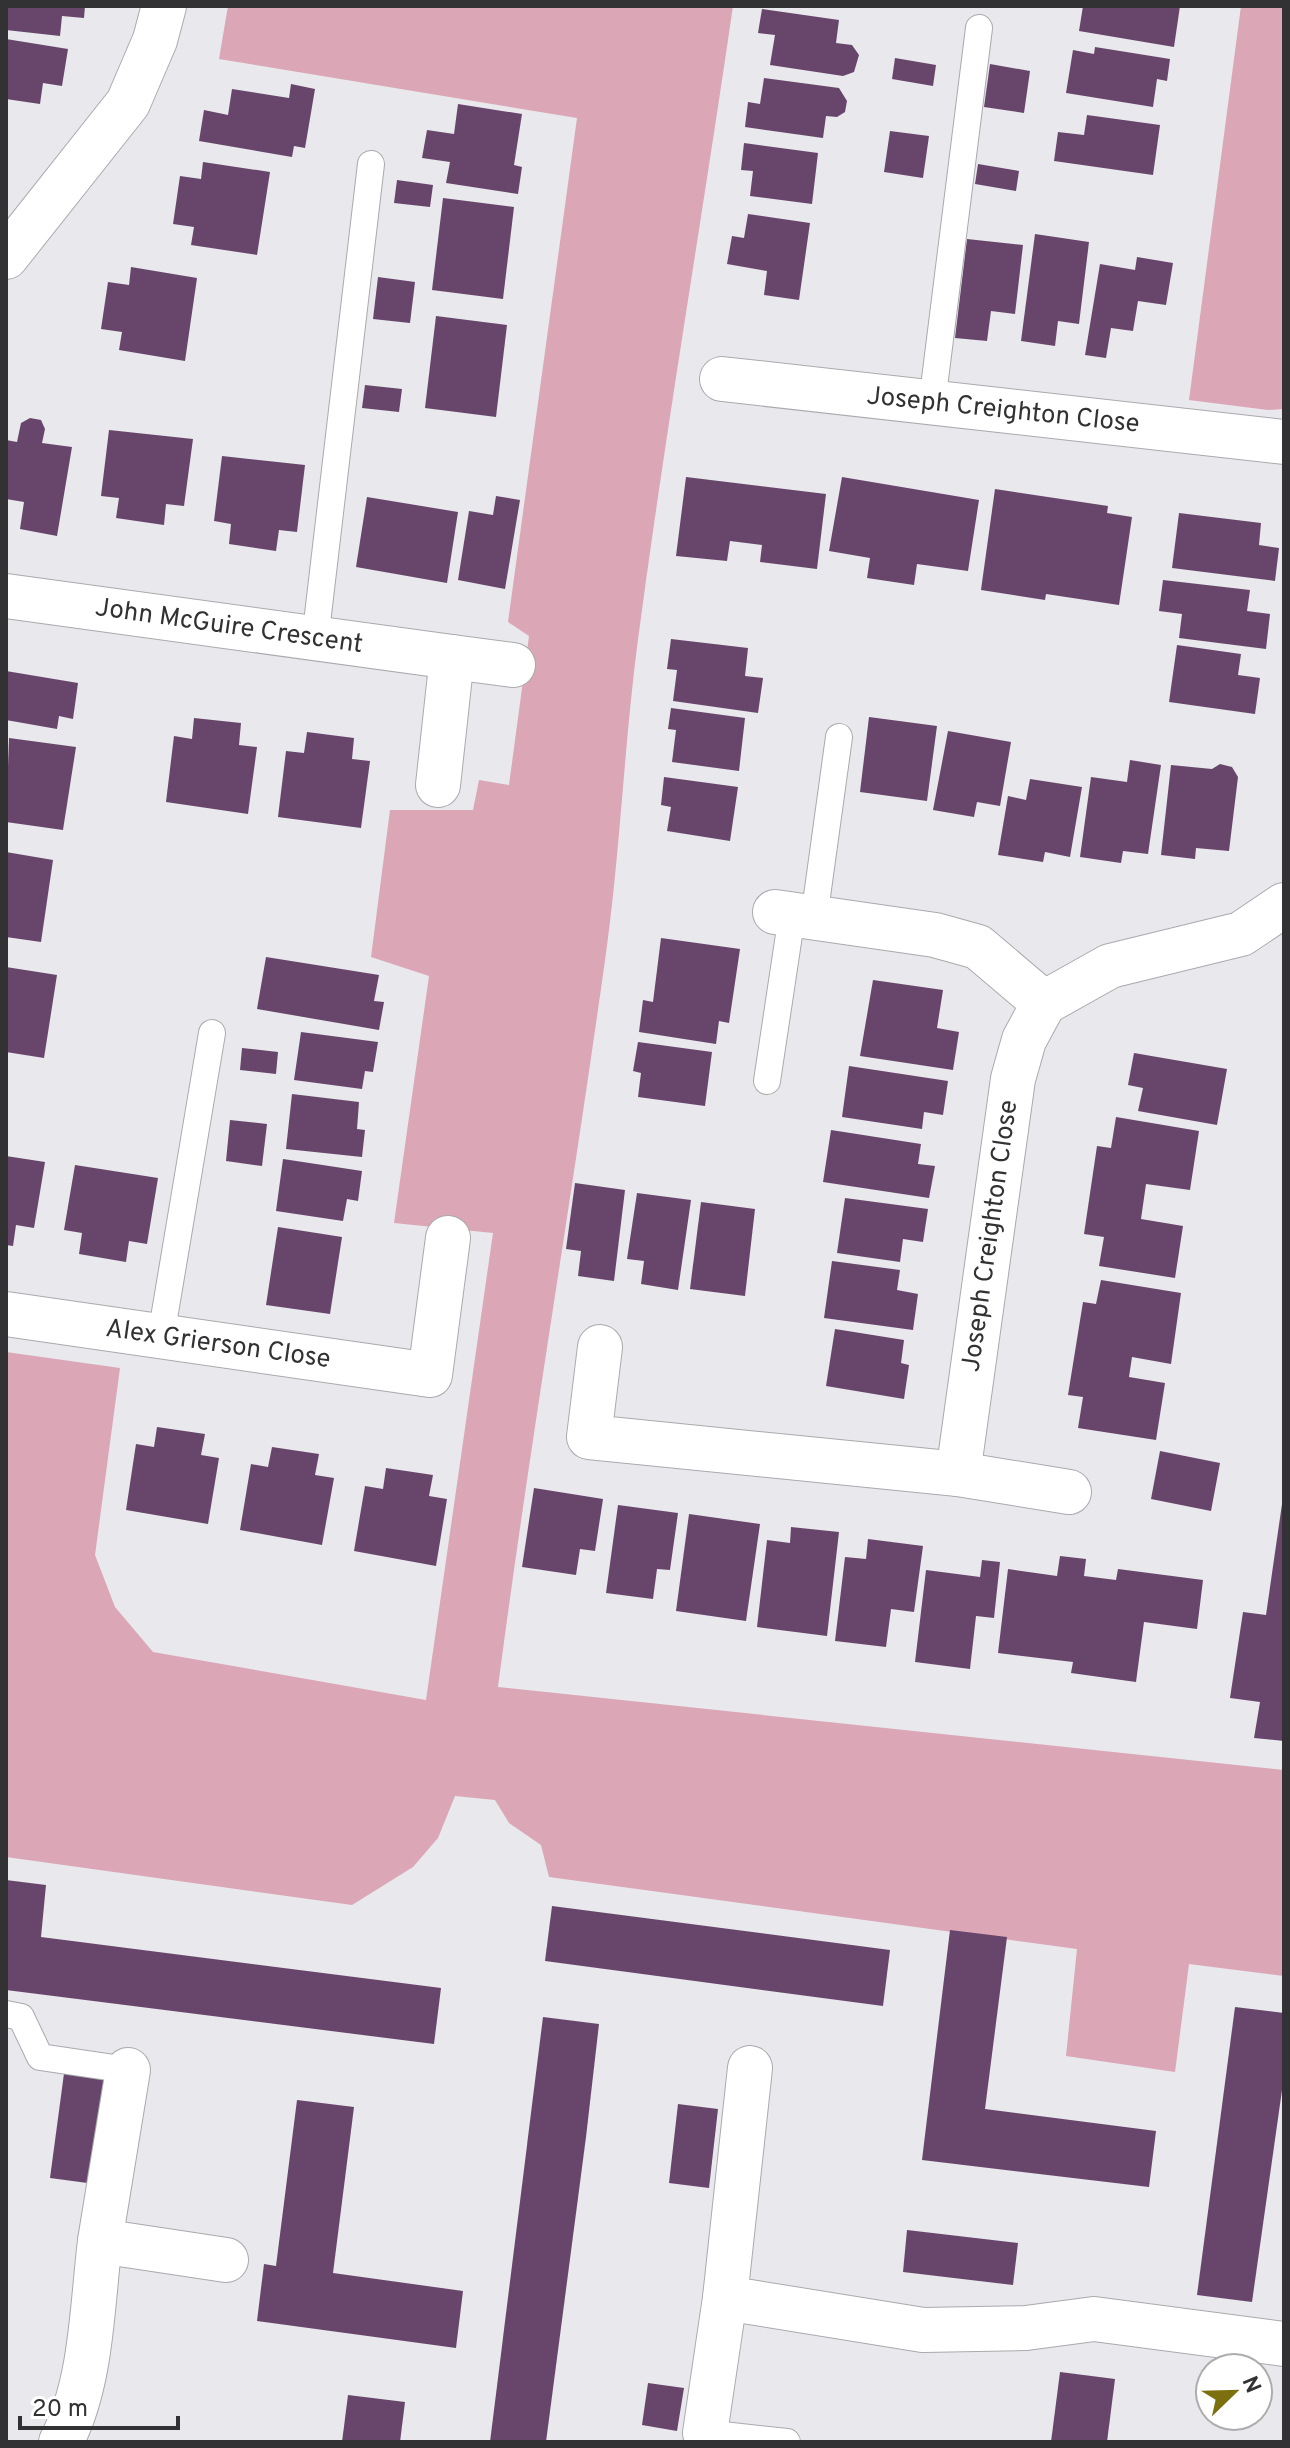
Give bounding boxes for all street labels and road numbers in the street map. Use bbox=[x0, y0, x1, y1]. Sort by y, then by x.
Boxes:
street label: Joseph Creighton Close bbox=[865, 380, 1141, 442]
street label: John McGuire Crescent bbox=[93, 592, 365, 662]
street label: Joseph Creighton Close bbox=[956, 1098, 1026, 1374]
street label: Alex Grierson Close bbox=[103, 1313, 333, 1377]

